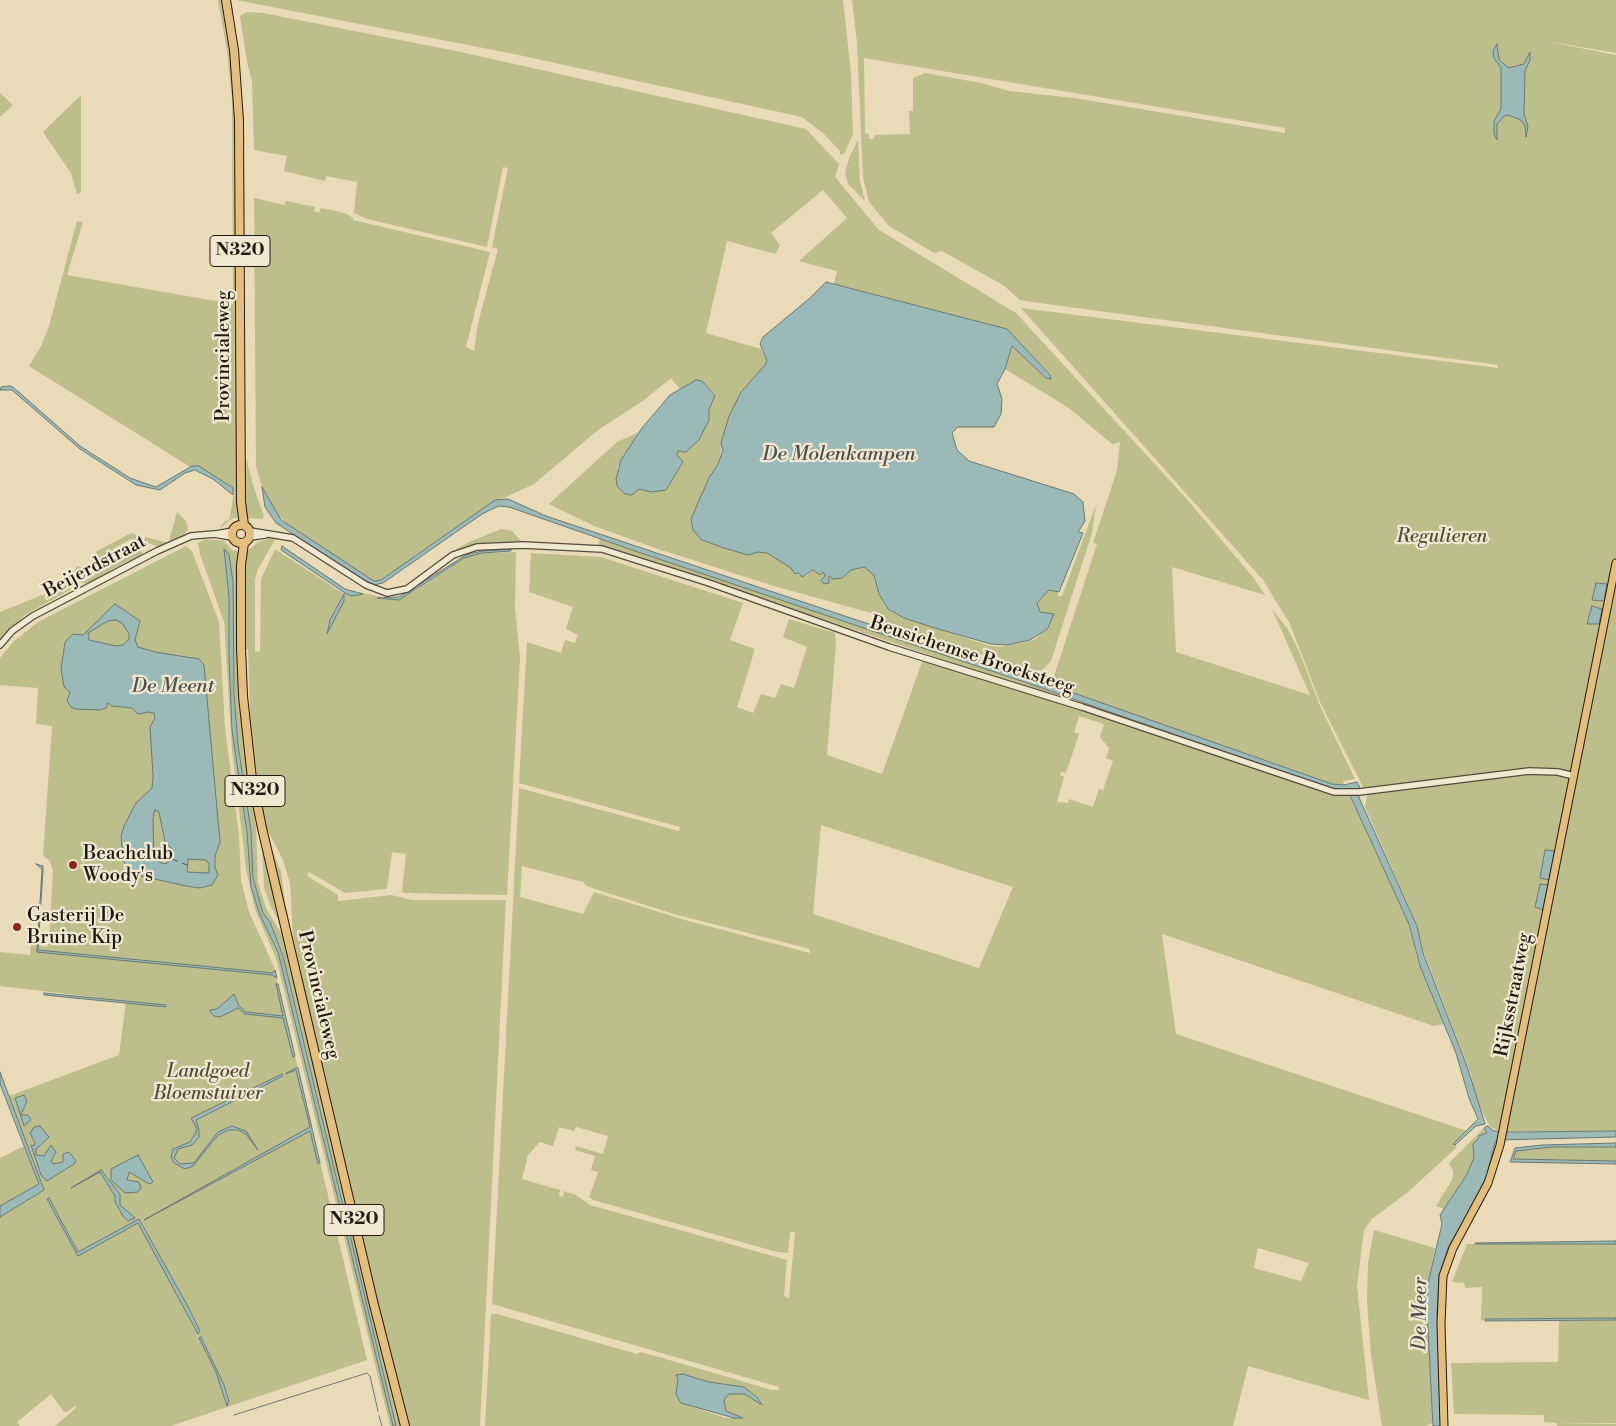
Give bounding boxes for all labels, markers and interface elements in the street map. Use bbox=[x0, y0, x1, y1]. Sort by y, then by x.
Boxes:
road number: N320 bbox=[210, 236, 270, 266]
street label: Provincialeweg bbox=[213, 290, 235, 422]
water label: De Molenkampen bbox=[762, 443, 916, 467]
park label: Regulieren bbox=[1397, 526, 1487, 548]
street label: Beijerdstraat bbox=[40, 530, 150, 604]
street label: Beusichemse Broeksteeg bbox=[867, 612, 1077, 700]
water label: De Meent bbox=[132, 675, 214, 699]
road number: N320 bbox=[225, 776, 285, 806]
place label: Beachclub Woody's bbox=[83, 843, 173, 887]
marker: Beachclub Woody's bbox=[67, 859, 79, 871]
place label: Gasterij De Bruine Kip bbox=[27, 905, 124, 949]
marker: Gasterij De Bruine Kip bbox=[11, 921, 23, 933]
street label: Provincialeweg bbox=[292, 928, 344, 1062]
street label: Rijksstraatweg bbox=[1491, 931, 1537, 1059]
park label: Landgoed Bloemstuiver bbox=[153, 1061, 263, 1105]
road number: N320 bbox=[324, 1204, 384, 1236]
water label: De Meer bbox=[1408, 1277, 1434, 1351]

